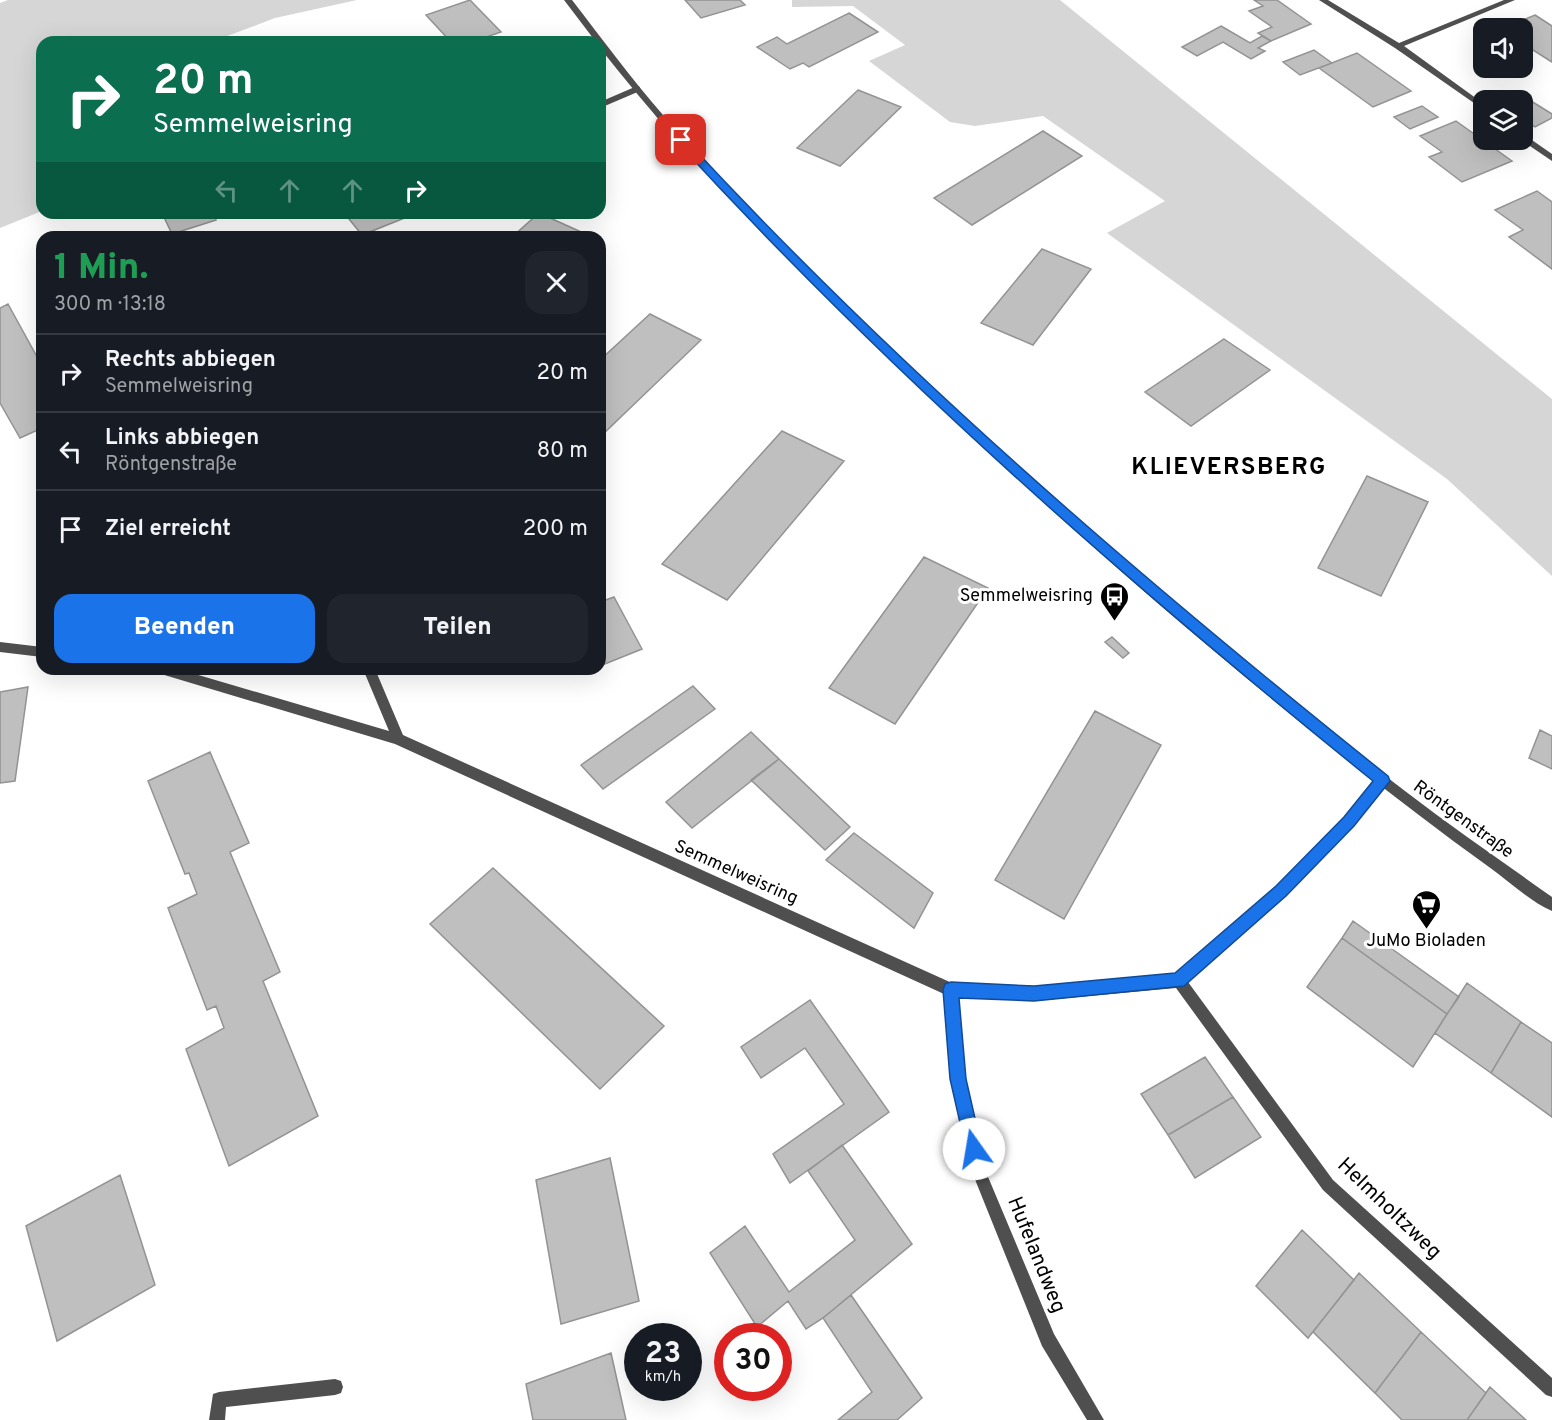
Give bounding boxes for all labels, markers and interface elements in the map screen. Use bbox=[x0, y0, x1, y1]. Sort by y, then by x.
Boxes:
map controls bbox=[1473, 18, 1533, 150]
button: sound bbox=[1473, 18, 1533, 78]
text: 20 m bbox=[153, 56, 254, 109]
icon: right bbox=[54, 60, 132, 138]
button: layers bbox=[1473, 90, 1533, 150]
text: Semmelweisring bbox=[153, 108, 353, 142]
pin bbox=[655, 114, 706, 165]
icon: arrive bbox=[664, 123, 697, 156]
icon: left bbox=[210, 174, 243, 207]
icon: ahead bbox=[273, 174, 306, 207]
icon: ahead bbox=[336, 174, 369, 207]
icon: right bbox=[399, 174, 432, 207]
text: 1 Min. bbox=[54, 246, 149, 292]
button: close bbox=[525, 251, 588, 314]
text: 300 m · 13:18 bbox=[54, 292, 166, 318]
text: Rechts abbiegen bbox=[105, 347, 276, 374]
icon: right bbox=[54, 357, 87, 390]
text: 20 m bbox=[537, 360, 588, 387]
text: Semmelweisring bbox=[105, 374, 253, 400]
text: Links abbiegen bbox=[105, 425, 259, 452]
icon: left bbox=[54, 435, 87, 468]
text: 80 m bbox=[537, 438, 588, 465]
text: Röntgenstraße bbox=[105, 452, 237, 478]
district label: KLIEVERSBERG bbox=[1131, 453, 1327, 483]
icon: arrive bbox=[54, 513, 87, 546]
text: Ziel erreicht bbox=[105, 516, 231, 543]
text: 200 m bbox=[523, 516, 588, 543]
bus stop icon: Semmelweisring bbox=[1098, 580, 1130, 622]
place label: Semmelweisring bbox=[960, 585, 1093, 608]
button: Beenden bbox=[54, 594, 315, 663]
button: Teilen bbox=[327, 594, 588, 663]
street label: Röntgenstraße bbox=[1408, 776, 1518, 864]
street label: Semmelweisring bbox=[671, 835, 801, 911]
supermarket icon: JuMo Bioladen bbox=[1410, 888, 1442, 930]
place label: JuMo Bioladen bbox=[1366, 930, 1486, 953]
position arrow bbox=[942, 1117, 1006, 1181]
street label: Helmholtzweg bbox=[1331, 1152, 1447, 1266]
street label: Hufelandweg bbox=[1000, 1193, 1072, 1317]
speed limit sign: 30 bbox=[714, 1323, 792, 1401]
text: 23 bbox=[645, 1336, 681, 1373]
text: km/h bbox=[645, 1368, 681, 1387]

